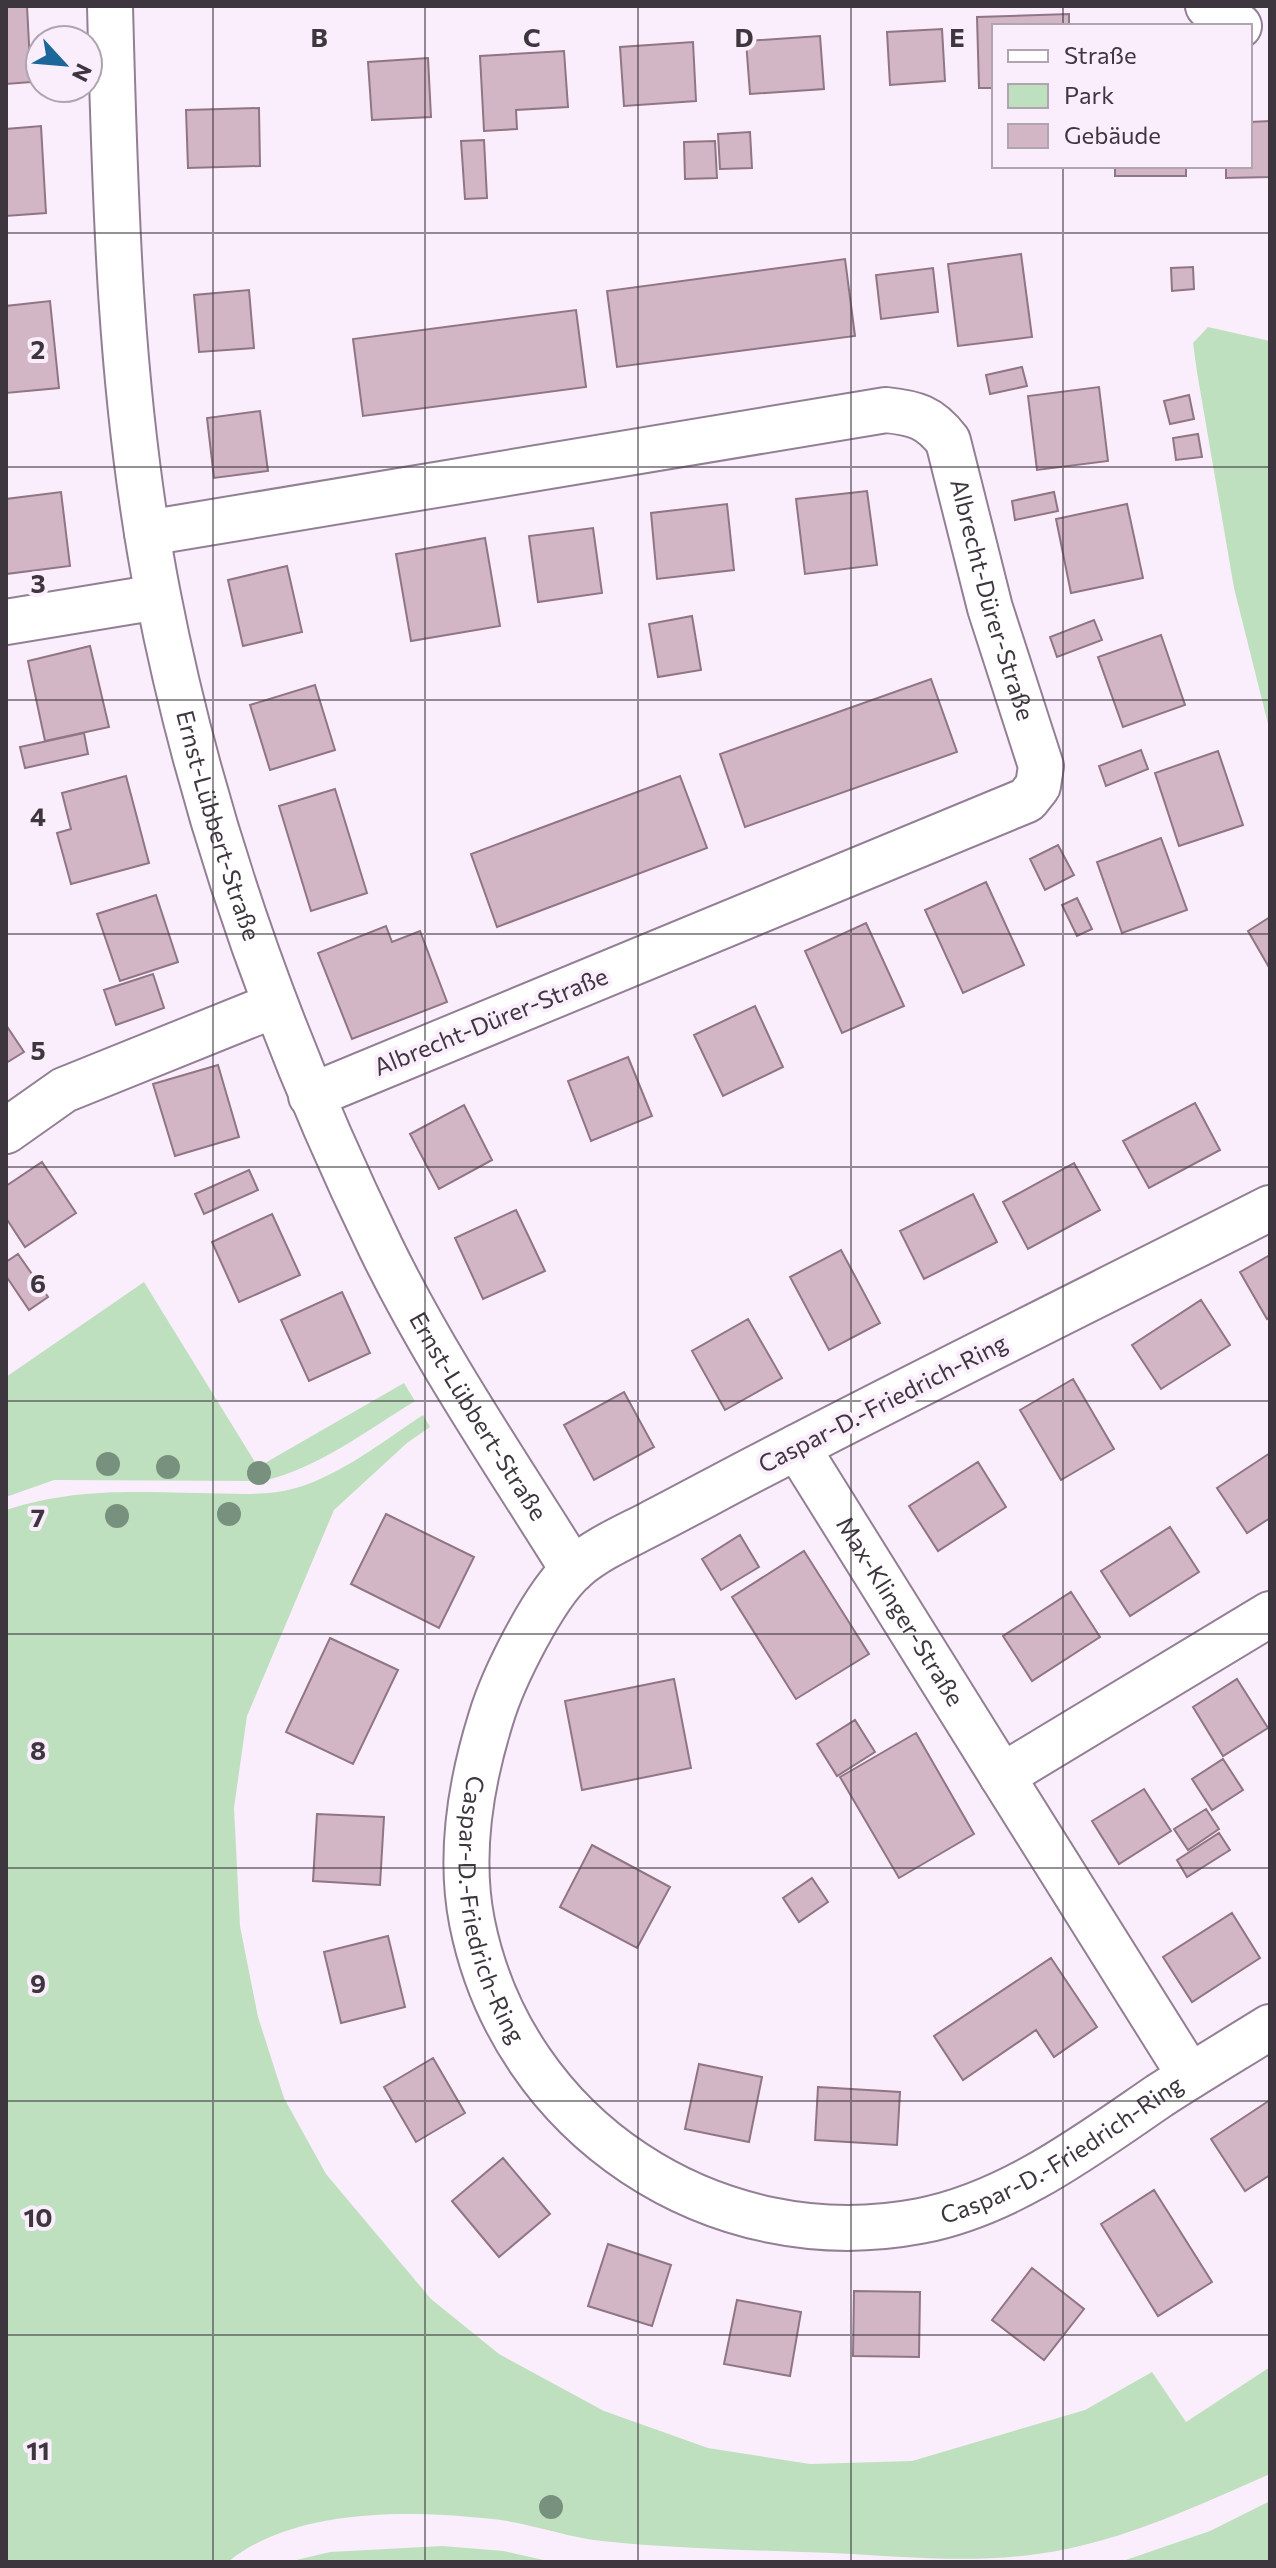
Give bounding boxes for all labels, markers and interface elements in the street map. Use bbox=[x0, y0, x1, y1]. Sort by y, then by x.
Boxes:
text: B bbox=[310, 21, 328, 52]
text: C bbox=[523, 21, 541, 52]
text: D bbox=[734, 21, 754, 52]
text: E bbox=[949, 21, 965, 52]
north arrow bbox=[24, 24, 104, 104]
legend bbox=[992, 24, 1252, 168]
text: Straße bbox=[1064, 40, 1137, 69]
text: N bbox=[67, 60, 98, 86]
text: Park bbox=[1064, 80, 1114, 109]
text: Gebäude bbox=[1064, 120, 1161, 149]
text: 2 bbox=[31, 333, 45, 364]
street label: Albrecht-Dürer-Straße bbox=[945, 476, 1041, 724]
text: 3 bbox=[30, 567, 46, 598]
street label: Ernst-Lübbert-Straße bbox=[171, 707, 267, 944]
text: 4 bbox=[30, 800, 46, 831]
street label: Albrecht-Dürer-Straße bbox=[369, 960, 612, 1081]
text: 5 bbox=[30, 1034, 46, 1065]
text: 6 bbox=[30, 1267, 46, 1298]
street label: Ernst-Lübbert-Straße bbox=[404, 1307, 554, 1525]
street label: Caspar-D.-Friedrich-Ring bbox=[753, 1327, 1012, 1478]
text: 7 bbox=[31, 1501, 45, 1532]
street label: Max-Klinger-Straße bbox=[831, 1511, 971, 1711]
text: 8 bbox=[30, 1734, 46, 1765]
street label: Caspar-D.-Friedrich-Ring bbox=[453, 1774, 532, 2048]
text: 9 bbox=[30, 1967, 46, 1998]
street label: Caspar-D.-Friedrich-Ring bbox=[937, 2069, 1188, 2229]
text: 10 bbox=[23, 2201, 53, 2232]
text: 11 bbox=[26, 2434, 50, 2465]

